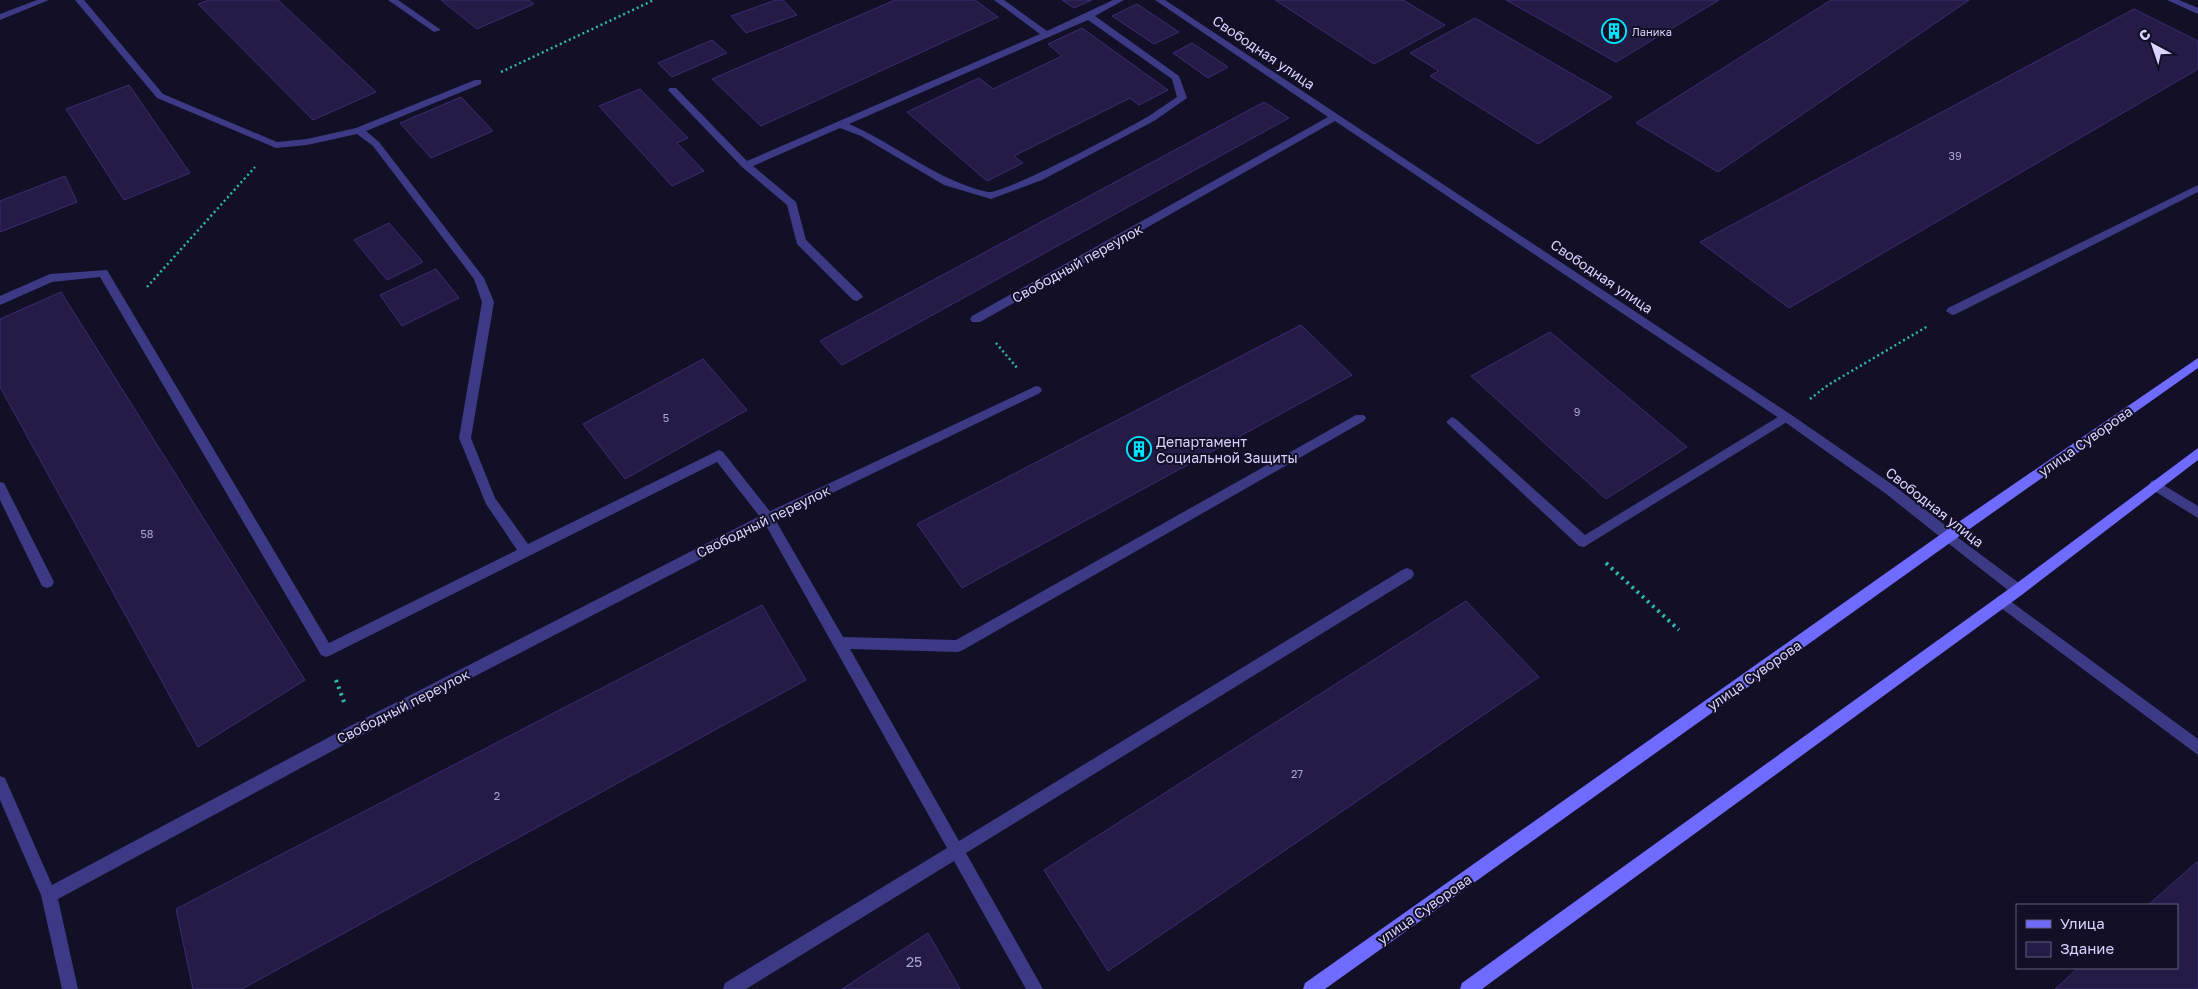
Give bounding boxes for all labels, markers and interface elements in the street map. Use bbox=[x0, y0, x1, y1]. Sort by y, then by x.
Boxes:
street label: Свободная улица bbox=[1210, 11, 1318, 93]
building icon: Ланика bbox=[1601, 18, 1627, 44]
north arrow bbox=[2128, 20, 2178, 70]
place label: Ланика bbox=[1632, 25, 1672, 38]
text: С bbox=[2135, 25, 2154, 44]
house number: 39 bbox=[1948, 149, 1962, 162]
street label: Свободный переулок bbox=[1009, 220, 1145, 306]
street label: Свободная улица bbox=[1548, 235, 1656, 317]
street label: улица Суворова bbox=[2035, 402, 2135, 480]
house number: 9 bbox=[1574, 405, 1580, 418]
house number: 5 bbox=[663, 411, 669, 424]
place label: Департамент Социальной Защиты bbox=[1156, 433, 1298, 466]
building icon: Департамент Социальной Защиты bbox=[1126, 436, 1152, 462]
street label: Свободная улица bbox=[1883, 463, 1987, 551]
street label: Свободный переулок bbox=[693, 481, 833, 561]
house number: 58 bbox=[140, 527, 154, 540]
street label: улица Суворова bbox=[1704, 636, 1804, 714]
street label: Свободный переулок bbox=[334, 665, 472, 747]
house number: 27 bbox=[1291, 767, 1303, 780]
house number: 2 bbox=[494, 789, 500, 802]
street label: улица Суворова bbox=[1374, 870, 1474, 948]
legend bbox=[2016, 904, 2178, 969]
text: Улица bbox=[2060, 914, 2105, 932]
text: Здание bbox=[2060, 939, 2114, 957]
house number: 25 bbox=[906, 953, 922, 970]

